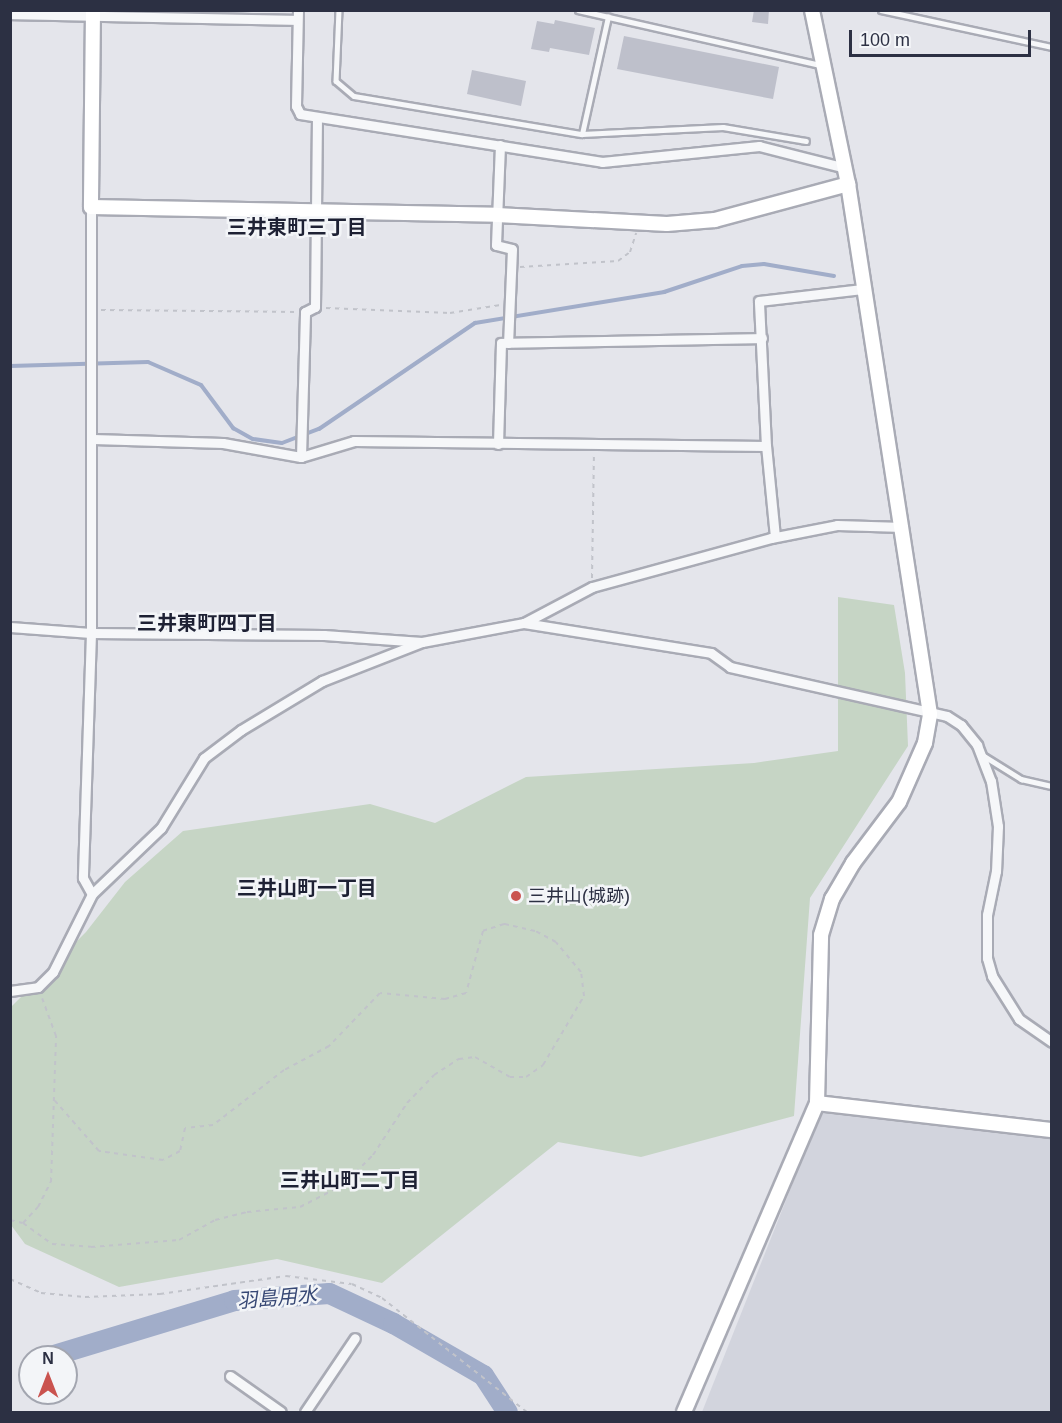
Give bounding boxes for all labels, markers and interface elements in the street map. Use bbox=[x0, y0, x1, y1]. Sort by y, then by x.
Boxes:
scale bar bbox=[852, 18, 1034, 56]
text: 100 m bbox=[860, 30, 910, 50]
district label: 三井東町三丁目 bbox=[227, 215, 367, 239]
district label: 三井東町四丁目 bbox=[137, 611, 277, 635]
district label: 三井山町一丁目 bbox=[237, 876, 377, 900]
place label: 三井山(城跡) bbox=[528, 885, 630, 907]
marker: 三井山(城跡) bbox=[509, 889, 523, 903]
district label: 三井山町二丁目 bbox=[280, 1168, 420, 1192]
water label: 羽島用水 bbox=[236, 1283, 318, 1313]
north arrow bbox=[18, 1345, 78, 1405]
text: N bbox=[42, 1350, 54, 1367]

